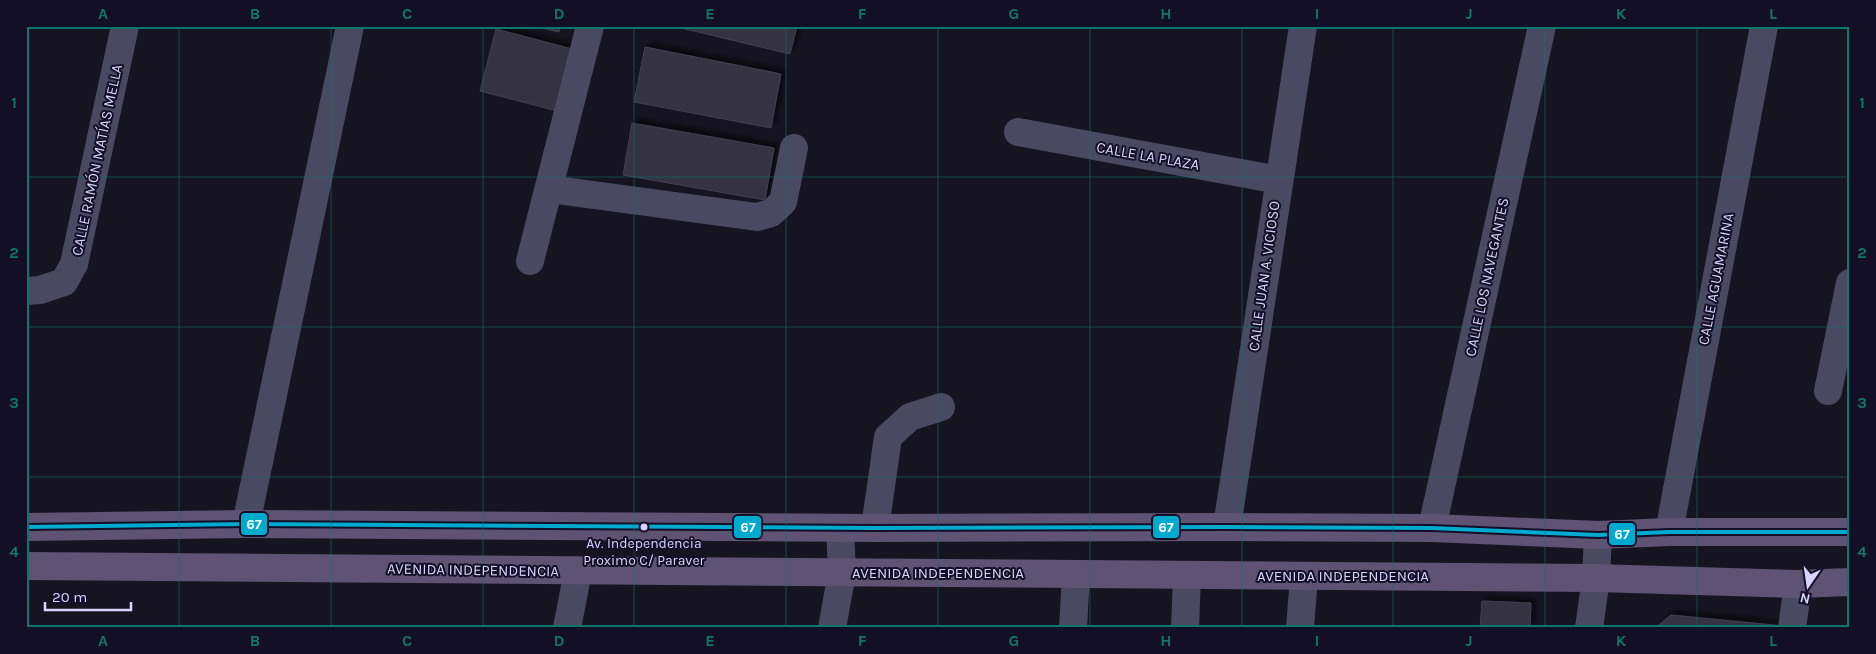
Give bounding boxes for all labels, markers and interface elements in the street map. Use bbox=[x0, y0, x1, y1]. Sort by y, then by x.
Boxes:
text: A bbox=[98, 4, 108, 23]
text: B bbox=[250, 4, 260, 23]
text: C bbox=[402, 4, 412, 23]
text: D bbox=[554, 4, 565, 23]
text: E bbox=[705, 4, 715, 23]
text: F bbox=[858, 4, 867, 23]
text: G bbox=[1009, 4, 1019, 23]
text: H bbox=[1160, 4, 1172, 23]
text: I bbox=[1315, 4, 1319, 23]
text: J bbox=[1465, 4, 1473, 23]
text: K bbox=[1616, 4, 1627, 23]
text: L bbox=[1769, 4, 1777, 23]
street label: CALLE RAMÓN MATÍAS MELLA bbox=[68, 62, 126, 257]
text: 1 bbox=[11, 93, 17, 112]
text: 1 bbox=[1859, 93, 1865, 112]
street label: CALLE LA PLAZA bbox=[1095, 138, 1201, 174]
street label: CALLE LOS NAVEGANTES bbox=[1461, 196, 1513, 358]
street label: CALLE JUAN A. VICIOSO bbox=[1245, 200, 1283, 352]
street label: CALLE AGUAMARINA bbox=[1694, 211, 1738, 347]
text: 2 bbox=[9, 243, 19, 262]
text: 2 bbox=[1857, 243, 1867, 262]
text: 3 bbox=[9, 393, 19, 412]
text: 3 bbox=[1857, 393, 1867, 412]
line badge: 67 bbox=[240, 512, 268, 536]
line badge: 67 bbox=[733, 515, 762, 539]
line badge: 67 bbox=[1152, 515, 1180, 539]
text: 67 bbox=[246, 516, 262, 533]
text: 67 bbox=[740, 519, 756, 536]
text: 67 bbox=[1158, 519, 1174, 536]
marker: Av. Independencia Proximo C/ Paraver bbox=[639, 522, 649, 532]
line badge: 67 bbox=[1608, 522, 1636, 546]
text: 67 bbox=[1614, 526, 1630, 543]
place label: Av. Independencia Proximo C/ Paraver bbox=[583, 535, 706, 569]
text: 4 bbox=[9, 542, 19, 561]
text: 4 bbox=[1857, 542, 1867, 561]
street label: AVENIDA INDEPENDENCIA bbox=[387, 560, 560, 581]
north arrow bbox=[1784, 562, 1834, 612]
street label: AVENIDA INDEPENDENCIA bbox=[852, 564, 1024, 582]
street label: AVENIDA INDEPENDENCIA bbox=[1257, 567, 1429, 585]
scale bar bbox=[45, 579, 131, 611]
text: 20 m bbox=[52, 588, 87, 606]
text: N bbox=[1798, 589, 1812, 608]
text: A bbox=[98, 631, 108, 650]
text: B bbox=[250, 631, 260, 650]
text: C bbox=[402, 631, 412, 650]
text: D bbox=[554, 631, 565, 650]
text: E bbox=[705, 631, 715, 650]
text: F bbox=[858, 631, 867, 650]
text: G bbox=[1009, 631, 1019, 650]
text: H bbox=[1160, 631, 1172, 650]
text: I bbox=[1315, 631, 1319, 650]
text: J bbox=[1465, 631, 1473, 650]
text: K bbox=[1616, 631, 1627, 650]
text: L bbox=[1769, 631, 1777, 650]

